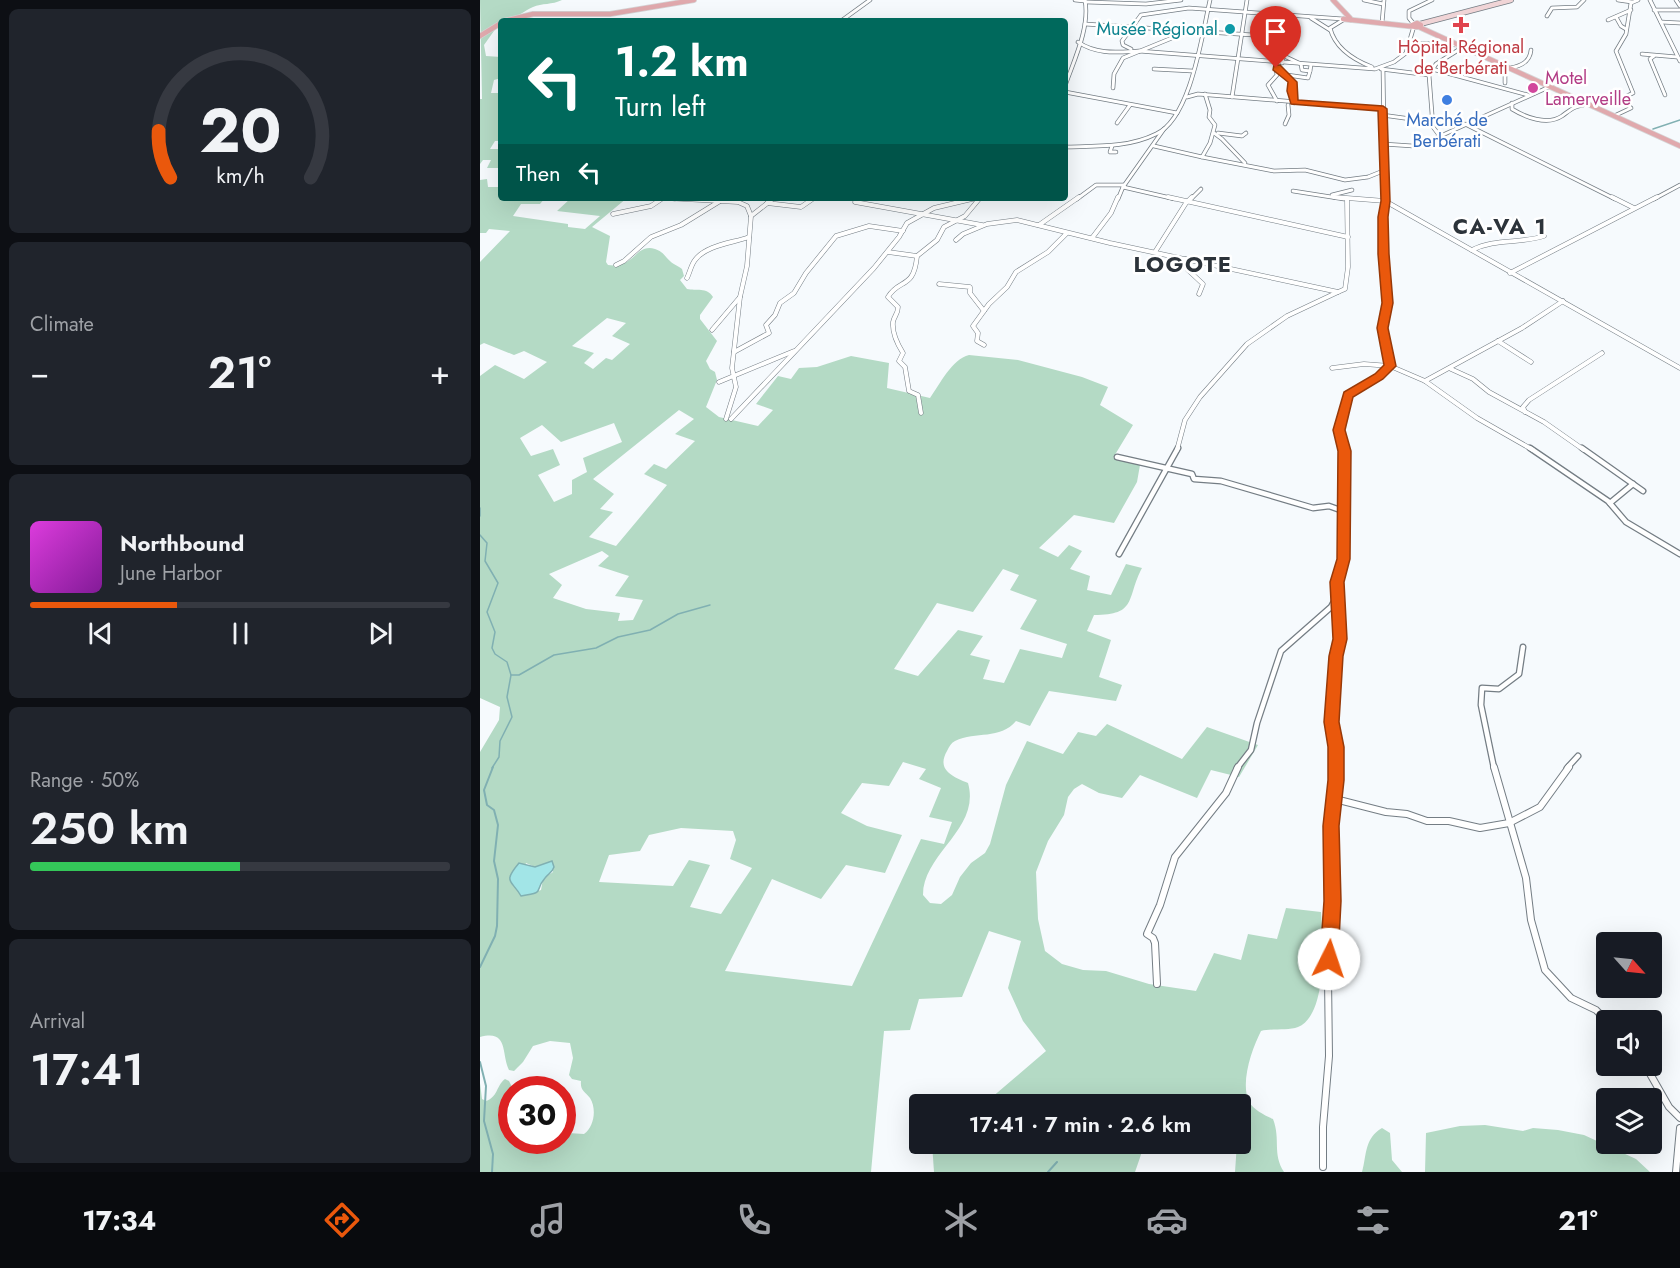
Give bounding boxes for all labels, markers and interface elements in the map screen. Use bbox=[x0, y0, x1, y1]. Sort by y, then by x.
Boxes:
pin bbox=[1250, 6, 1301, 68]
icon: arrive bbox=[1259, 15, 1292, 48]
place label: Musée Régional bbox=[1096, 16, 1218, 42]
marker: Hôpital Régional de Berbérati bbox=[1452, 16, 1470, 34]
marker: Musée Régional bbox=[1223, 22, 1237, 36]
text: 1.2 km bbox=[615, 31, 749, 92]
place label: Hôpital Régional de Berbérati bbox=[1398, 34, 1524, 81]
icon: left bbox=[516, 42, 594, 120]
place label: Motel Lamerveille bbox=[1545, 65, 1631, 112]
marker: Motel Lamerveille bbox=[1526, 81, 1540, 95]
text: 20 bbox=[199, 85, 281, 175]
text: Turn left bbox=[615, 87, 705, 126]
marker: Marché de Berbérati bbox=[1440, 93, 1454, 107]
place label: Marché de Berbérati bbox=[1406, 107, 1488, 154]
icon: left bbox=[573, 156, 606, 189]
text: Then bbox=[516, 157, 561, 189]
text: km/h bbox=[216, 160, 264, 191]
district label: CA-VA 1 bbox=[1453, 210, 1547, 242]
district label: LOGOTE bbox=[1134, 248, 1232, 280]
text: Climate bbox=[30, 310, 94, 339]
text: 21° bbox=[208, 340, 271, 405]
text: − bbox=[30, 349, 49, 396]
text: + bbox=[430, 349, 450, 396]
text: Northbound bbox=[120, 527, 244, 559]
text: June Harbor bbox=[120, 559, 222, 588]
icon: previous bbox=[84, 617, 117, 650]
icon: pause bbox=[224, 617, 257, 650]
icon: next bbox=[364, 617, 397, 650]
text: Range · 50% bbox=[30, 766, 139, 795]
text: 250 km bbox=[30, 796, 189, 861]
position arrow bbox=[1297, 927, 1361, 991]
north arrow bbox=[1596, 932, 1662, 998]
map controls bbox=[1596, 932, 1662, 1154]
text: Arrival bbox=[30, 1007, 85, 1036]
button: sound bbox=[1596, 1010, 1662, 1076]
text: 17:41 bbox=[30, 1037, 144, 1102]
speed limit sign: 30 bbox=[498, 1076, 576, 1154]
button: layers bbox=[1596, 1088, 1662, 1154]
text: 17:41 · 7 min · 2.6 km bbox=[969, 1108, 1191, 1140]
icon: directions bbox=[321, 1199, 363, 1241]
icon: music bbox=[527, 1199, 569, 1241]
icon: phone bbox=[733, 1199, 775, 1241]
icon: climate bbox=[940, 1199, 982, 1241]
icon: car bbox=[1146, 1199, 1188, 1241]
icon: filters bbox=[1352, 1199, 1394, 1241]
text: 17:34 bbox=[82, 1201, 156, 1240]
text: 21° bbox=[1558, 1201, 1598, 1240]

